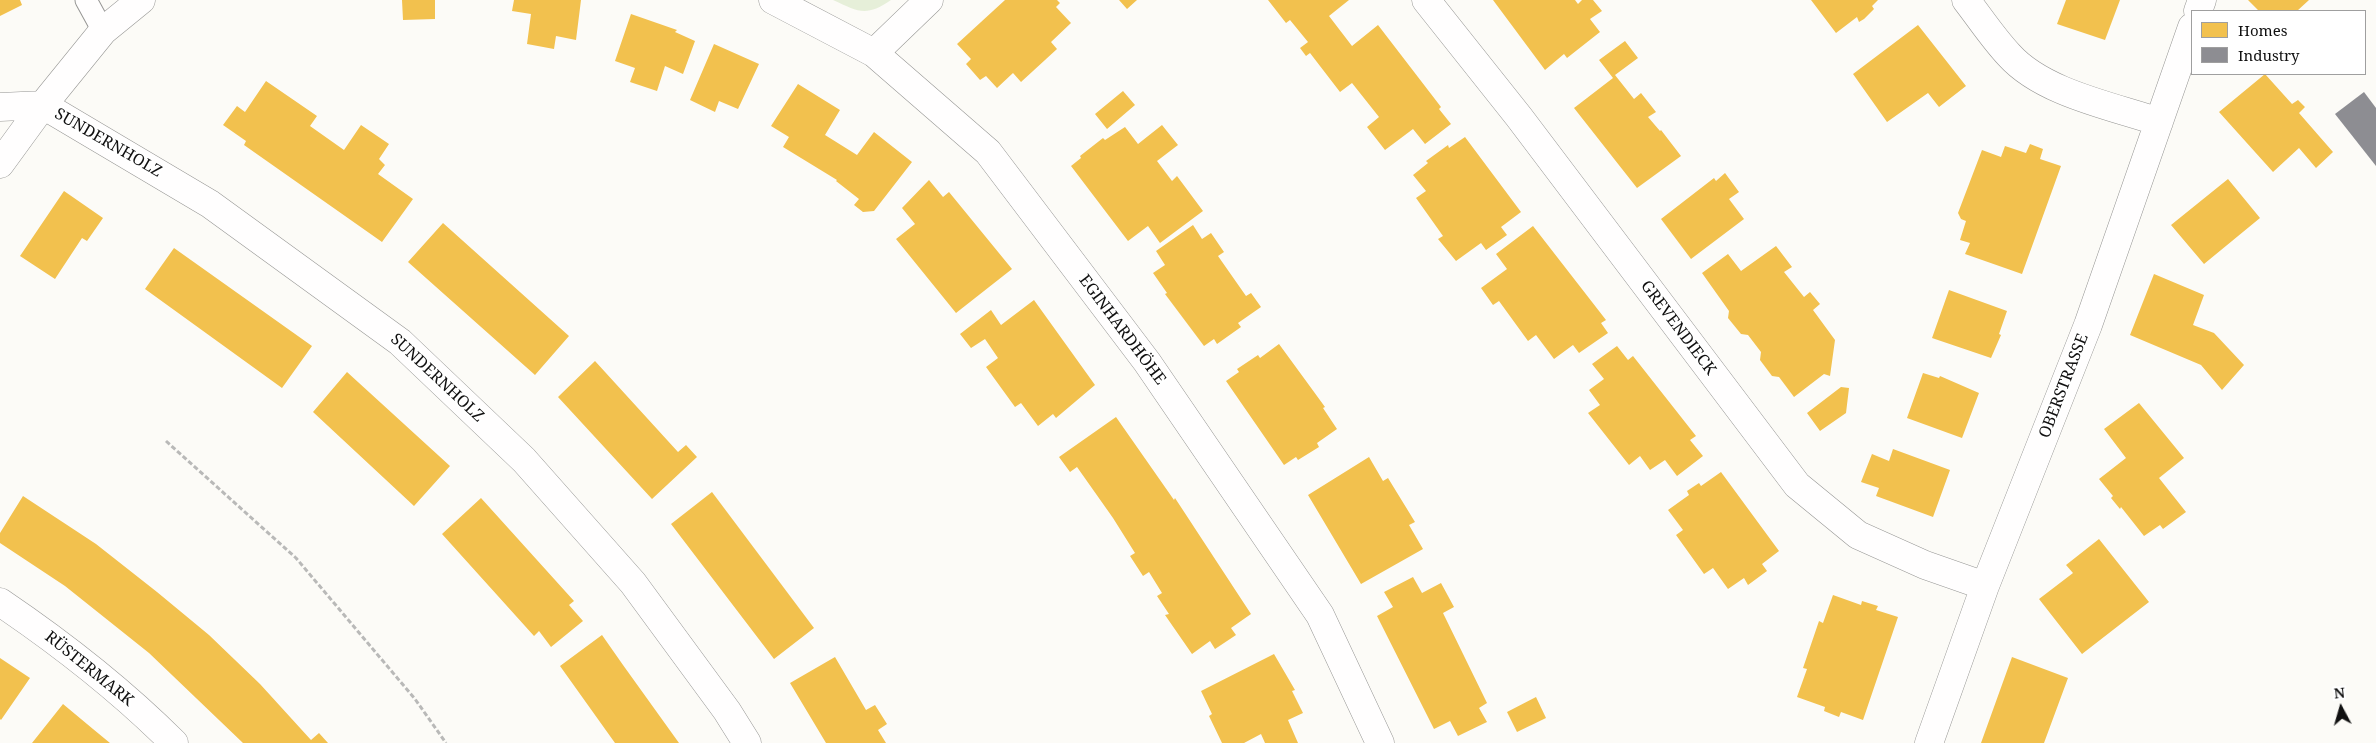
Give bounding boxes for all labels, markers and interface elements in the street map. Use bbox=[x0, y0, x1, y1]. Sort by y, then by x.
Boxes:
legend bbox=[2191, 10, 2366, 75]
text: Homes bbox=[2238, 20, 2288, 40]
text: Industry bbox=[2238, 45, 2300, 65]
street label: SUNDERNHOLZ bbox=[51, 105, 165, 181]
street label: EGINHARDHÖHE bbox=[1074, 271, 1170, 389]
street label: GREVENDIECK bbox=[1636, 277, 1720, 379]
street label: SUNDERNHOLZ bbox=[386, 330, 488, 426]
street label: OBERSTRASSE bbox=[2035, 331, 2093, 441]
street label: RÜSTERMARK bbox=[41, 627, 137, 711]
north arrow bbox=[2316, 683, 2366, 733]
text: N bbox=[2333, 683, 2346, 703]

